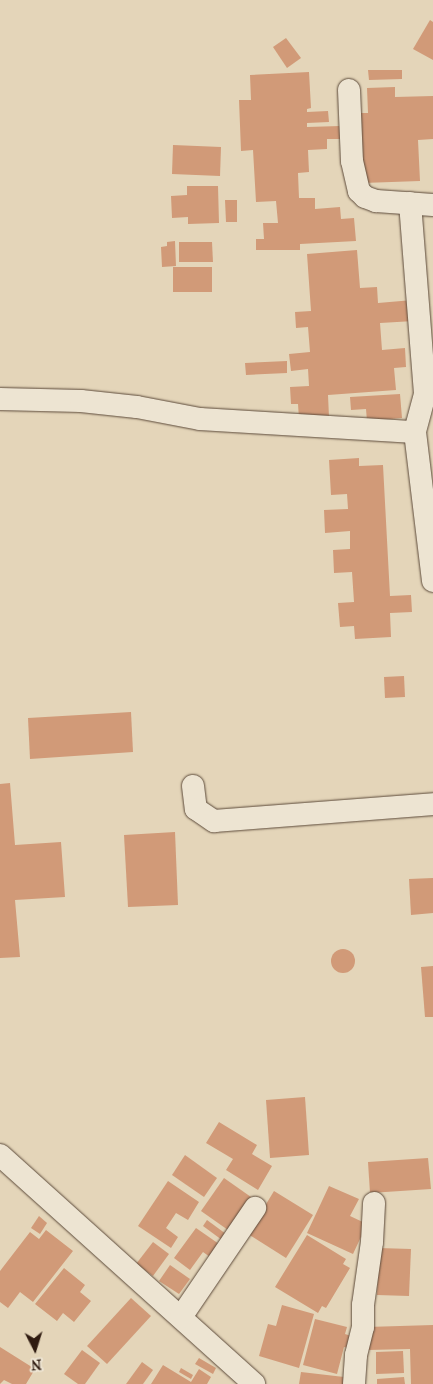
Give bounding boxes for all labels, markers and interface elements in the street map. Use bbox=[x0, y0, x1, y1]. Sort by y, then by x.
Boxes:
north arrow bbox=[10, 1324, 60, 1374]
text: N bbox=[30, 1356, 42, 1373]

